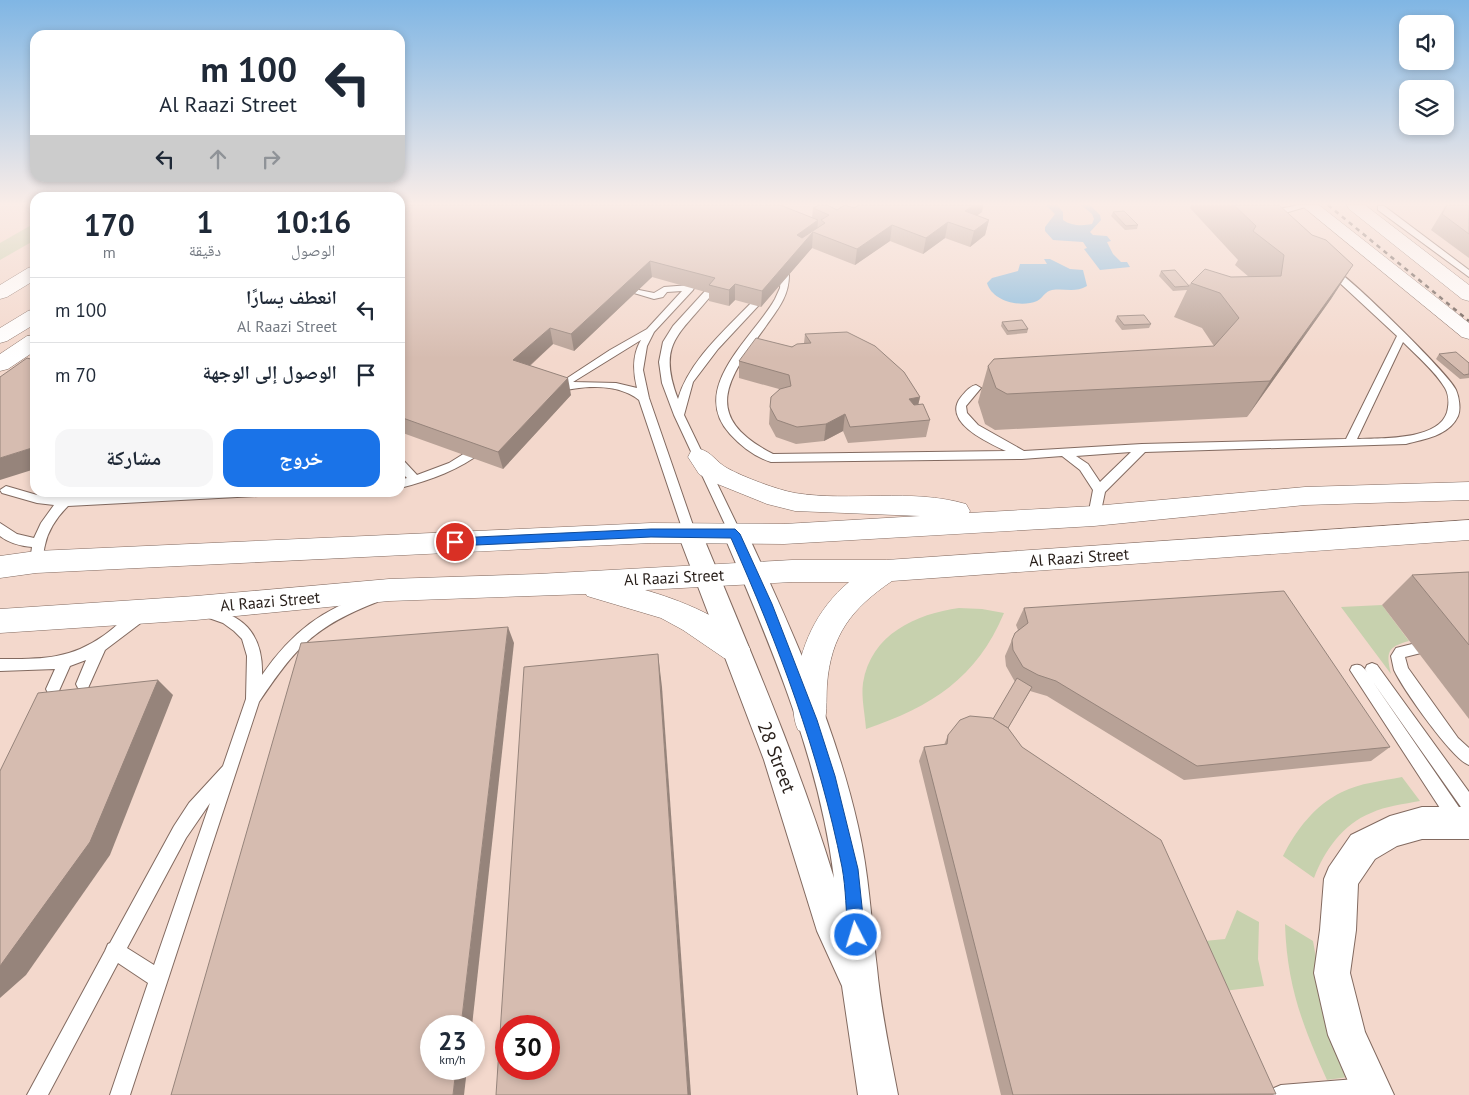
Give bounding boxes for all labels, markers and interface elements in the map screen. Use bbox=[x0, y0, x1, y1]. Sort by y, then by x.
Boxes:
map controls bbox=[1399, 15, 1454, 135]
button: sound bbox=[1399, 15, 1454, 70]
text: 100 m bbox=[200, 46, 297, 92]
icon: left bbox=[315, 50, 380, 115]
button: layers bbox=[1399, 80, 1454, 135]
text: Al Raazi Street bbox=[159, 90, 297, 118]
icon: left bbox=[151, 145, 179, 173]
icon: ahead bbox=[204, 145, 232, 173]
icon: right bbox=[257, 145, 285, 173]
text: 1 bbox=[196, 202, 213, 241]
text: 10:16 bbox=[275, 202, 351, 241]
text: 170 bbox=[84, 205, 135, 244]
text: دقيقة bbox=[189, 240, 221, 260]
text: الوصول bbox=[291, 240, 335, 260]
text: m bbox=[103, 242, 116, 262]
text: انعطف يسارًا bbox=[246, 285, 337, 309]
icon: left bbox=[352, 296, 380, 324]
text: 100 m bbox=[55, 298, 107, 322]
text: Al Raazi Street bbox=[237, 316, 337, 336]
text: الوصول إلى الوجهة bbox=[202, 360, 337, 384]
icon: arrive bbox=[352, 361, 380, 389]
text: 70 m bbox=[55, 363, 96, 387]
button: مشاركة bbox=[55, 429, 213, 487]
button: خروج bbox=[223, 429, 380, 487]
pin bbox=[434, 521, 476, 563]
icon: arrive bbox=[441, 528, 469, 556]
street label: Al Raazi Street bbox=[1028, 543, 1130, 570]
street label: Al Raazi Street bbox=[623, 564, 725, 590]
street label: Al Raazi Street bbox=[219, 587, 321, 615]
street label: 28 Street bbox=[752, 718, 802, 797]
position arrow bbox=[829, 908, 881, 960]
speed limit sign: 30 bbox=[495, 1015, 560, 1080]
text: 23 bbox=[438, 1025, 467, 1057]
text: km/h bbox=[439, 1052, 466, 1067]

